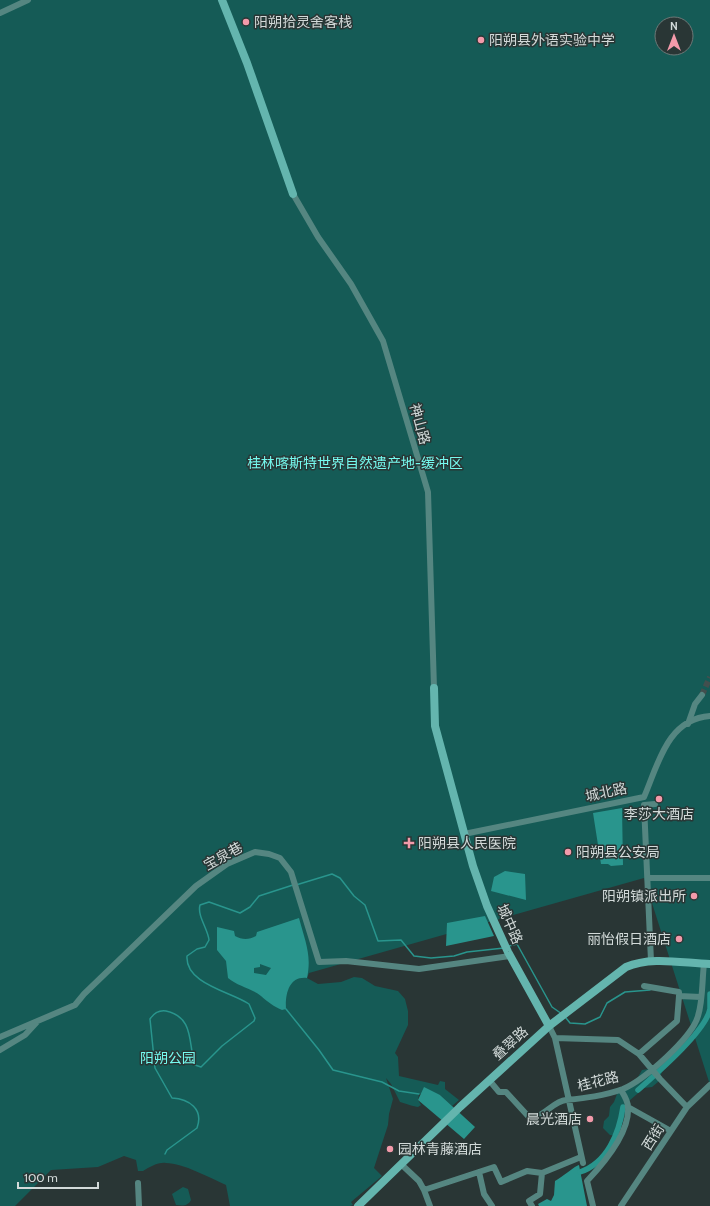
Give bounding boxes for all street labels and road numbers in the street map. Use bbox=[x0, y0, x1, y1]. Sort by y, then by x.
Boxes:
street label: 神山路 bbox=[406, 401, 434, 447]
street label: 城北路 bbox=[584, 779, 628, 805]
street label: 宝泉巷 bbox=[200, 838, 246, 874]
street label: 城中路 bbox=[493, 901, 527, 947]
street label: 叠翠路 bbox=[488, 1022, 532, 1064]
street label: 桂花路 bbox=[575, 1067, 621, 1095]
street label: 西街 bbox=[638, 1120, 668, 1154]

